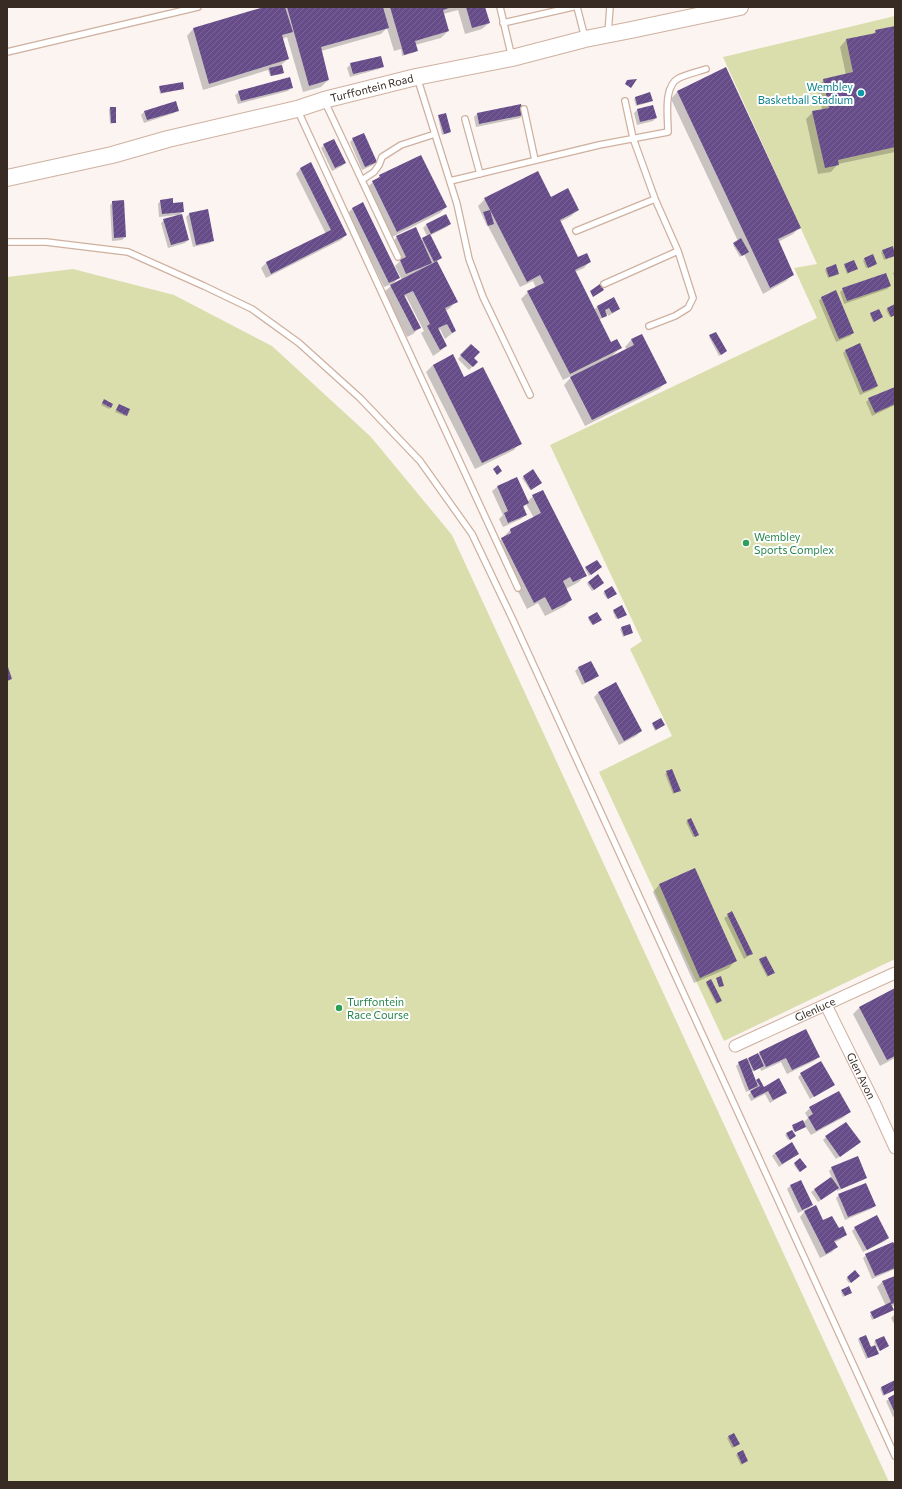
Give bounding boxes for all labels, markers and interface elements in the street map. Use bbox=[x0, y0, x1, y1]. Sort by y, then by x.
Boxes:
street label: Turffontein Road bbox=[329, 71, 415, 104]
place label: Wembley Basketball Stadium bbox=[758, 80, 853, 106]
marker: Wembley Basketball Stadium bbox=[856, 88, 866, 98]
place label: Wembley Sports Complex bbox=[754, 530, 834, 556]
marker: Wembley Sports Complex bbox=[741, 538, 751, 548]
street label: Glenluce bbox=[792, 994, 837, 1024]
place label: Turffontein Race Course bbox=[347, 995, 409, 1021]
marker: Turffontein Race Course bbox=[334, 1003, 344, 1013]
street label: Glen Avon bbox=[844, 1050, 879, 1101]

